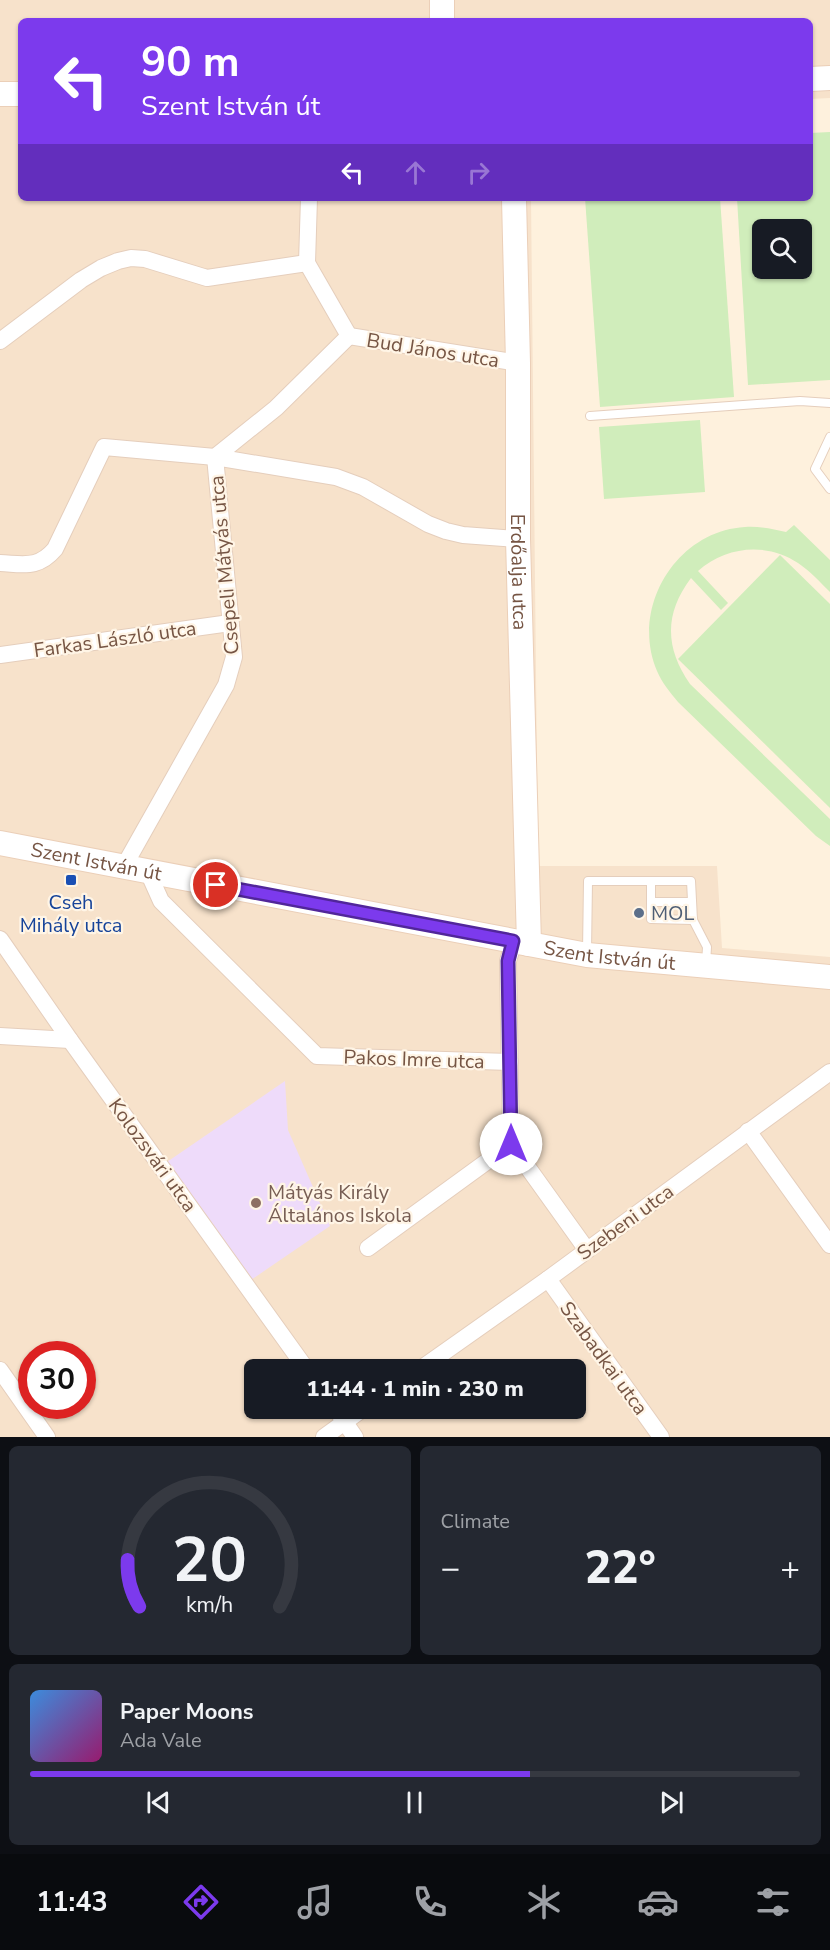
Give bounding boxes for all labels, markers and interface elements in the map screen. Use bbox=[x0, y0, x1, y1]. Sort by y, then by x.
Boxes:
text: 90 m bbox=[141, 34, 240, 91]
icon: left bbox=[42, 42, 120, 120]
text: Szent István út bbox=[141, 88, 320, 125]
icon: left bbox=[336, 156, 369, 189]
icon: ahead bbox=[399, 156, 432, 189]
icon: right bbox=[462, 156, 495, 189]
map controls bbox=[752, 219, 812, 279]
button: search bbox=[752, 219, 812, 279]
street label: Bud János utca bbox=[365, 327, 501, 374]
street label: Csepeli Mátyás utca bbox=[203, 474, 246, 656]
street label: Erdőalja utca bbox=[504, 514, 533, 631]
street label: Farkas László utca bbox=[32, 615, 198, 664]
street label: Szent István út bbox=[28, 836, 165, 888]
pin bbox=[190, 859, 241, 910]
icon: arrive bbox=[199, 868, 232, 901]
marker: Cseh Mihály utca bbox=[64, 873, 78, 887]
place label: Cseh Mihály utca bbox=[20, 889, 122, 939]
place label: MOL bbox=[651, 900, 694, 927]
marker: MOL bbox=[632, 906, 646, 920]
street label: Szent István út bbox=[541, 934, 678, 977]
street label: Pakos Imre utca bbox=[343, 1044, 485, 1075]
street label: Kolozsvári utca bbox=[102, 1093, 203, 1218]
position arrow bbox=[479, 1112, 543, 1176]
street label: Szebeni utca bbox=[572, 1178, 679, 1267]
place label: Mátyás Király Általános Iskola bbox=[268, 1179, 412, 1229]
marker: Mátyás Király Általános Iskola bbox=[249, 1196, 263, 1210]
street label: Szabadkai utca bbox=[553, 1296, 654, 1420]
speed limit sign: 30 bbox=[18, 1341, 96, 1419]
text: 11:44 · 1 min · 230 m bbox=[306, 1374, 524, 1404]
text: Climate bbox=[441, 1508, 510, 1535]
text: 20 bbox=[172, 1518, 247, 1603]
text: 22° bbox=[585, 1538, 656, 1599]
text: − bbox=[441, 1546, 460, 1591]
text: + bbox=[780, 1546, 800, 1591]
text: km/h bbox=[186, 1591, 233, 1621]
text: Paper Moons bbox=[120, 1697, 254, 1727]
text: Ada Vale bbox=[120, 1727, 202, 1754]
icon: previous bbox=[142, 1786, 175, 1819]
icon: pause bbox=[398, 1786, 431, 1819]
icon: next bbox=[655, 1786, 688, 1819]
icon: directions bbox=[180, 1881, 222, 1923]
icon: music bbox=[294, 1881, 336, 1923]
icon: phone bbox=[409, 1881, 451, 1923]
icon: climate bbox=[523, 1881, 565, 1923]
icon: car bbox=[637, 1881, 679, 1923]
icon: filters bbox=[752, 1881, 794, 1923]
text: 11:43 bbox=[36, 1884, 108, 1921]

